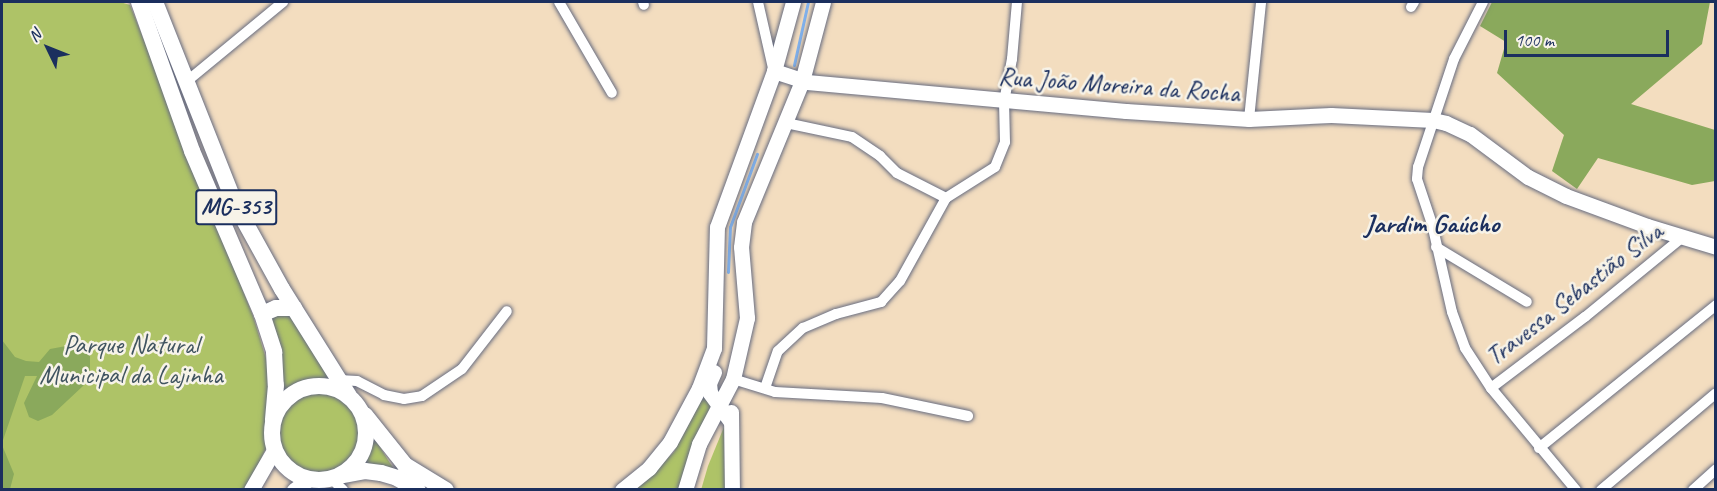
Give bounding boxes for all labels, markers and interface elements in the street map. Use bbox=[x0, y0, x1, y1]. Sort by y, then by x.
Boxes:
north arrow bbox=[18, 18, 78, 78]
scale bar bbox=[1507, 18, 1672, 56]
text: N bbox=[24, 25, 46, 46]
text: 100 m bbox=[1515, 29, 1554, 51]
street label: Rua João Moreira da Rocha bbox=[997, 61, 1241, 109]
road number: MG-353 bbox=[194, 186, 278, 228]
district label: Jardim Gaúcho bbox=[1364, 208, 1500, 240]
street label: Travessa Sebastião Silva bbox=[1480, 216, 1668, 372]
park label: Parque Natural Municipal da Lajinha bbox=[38, 329, 224, 390]

